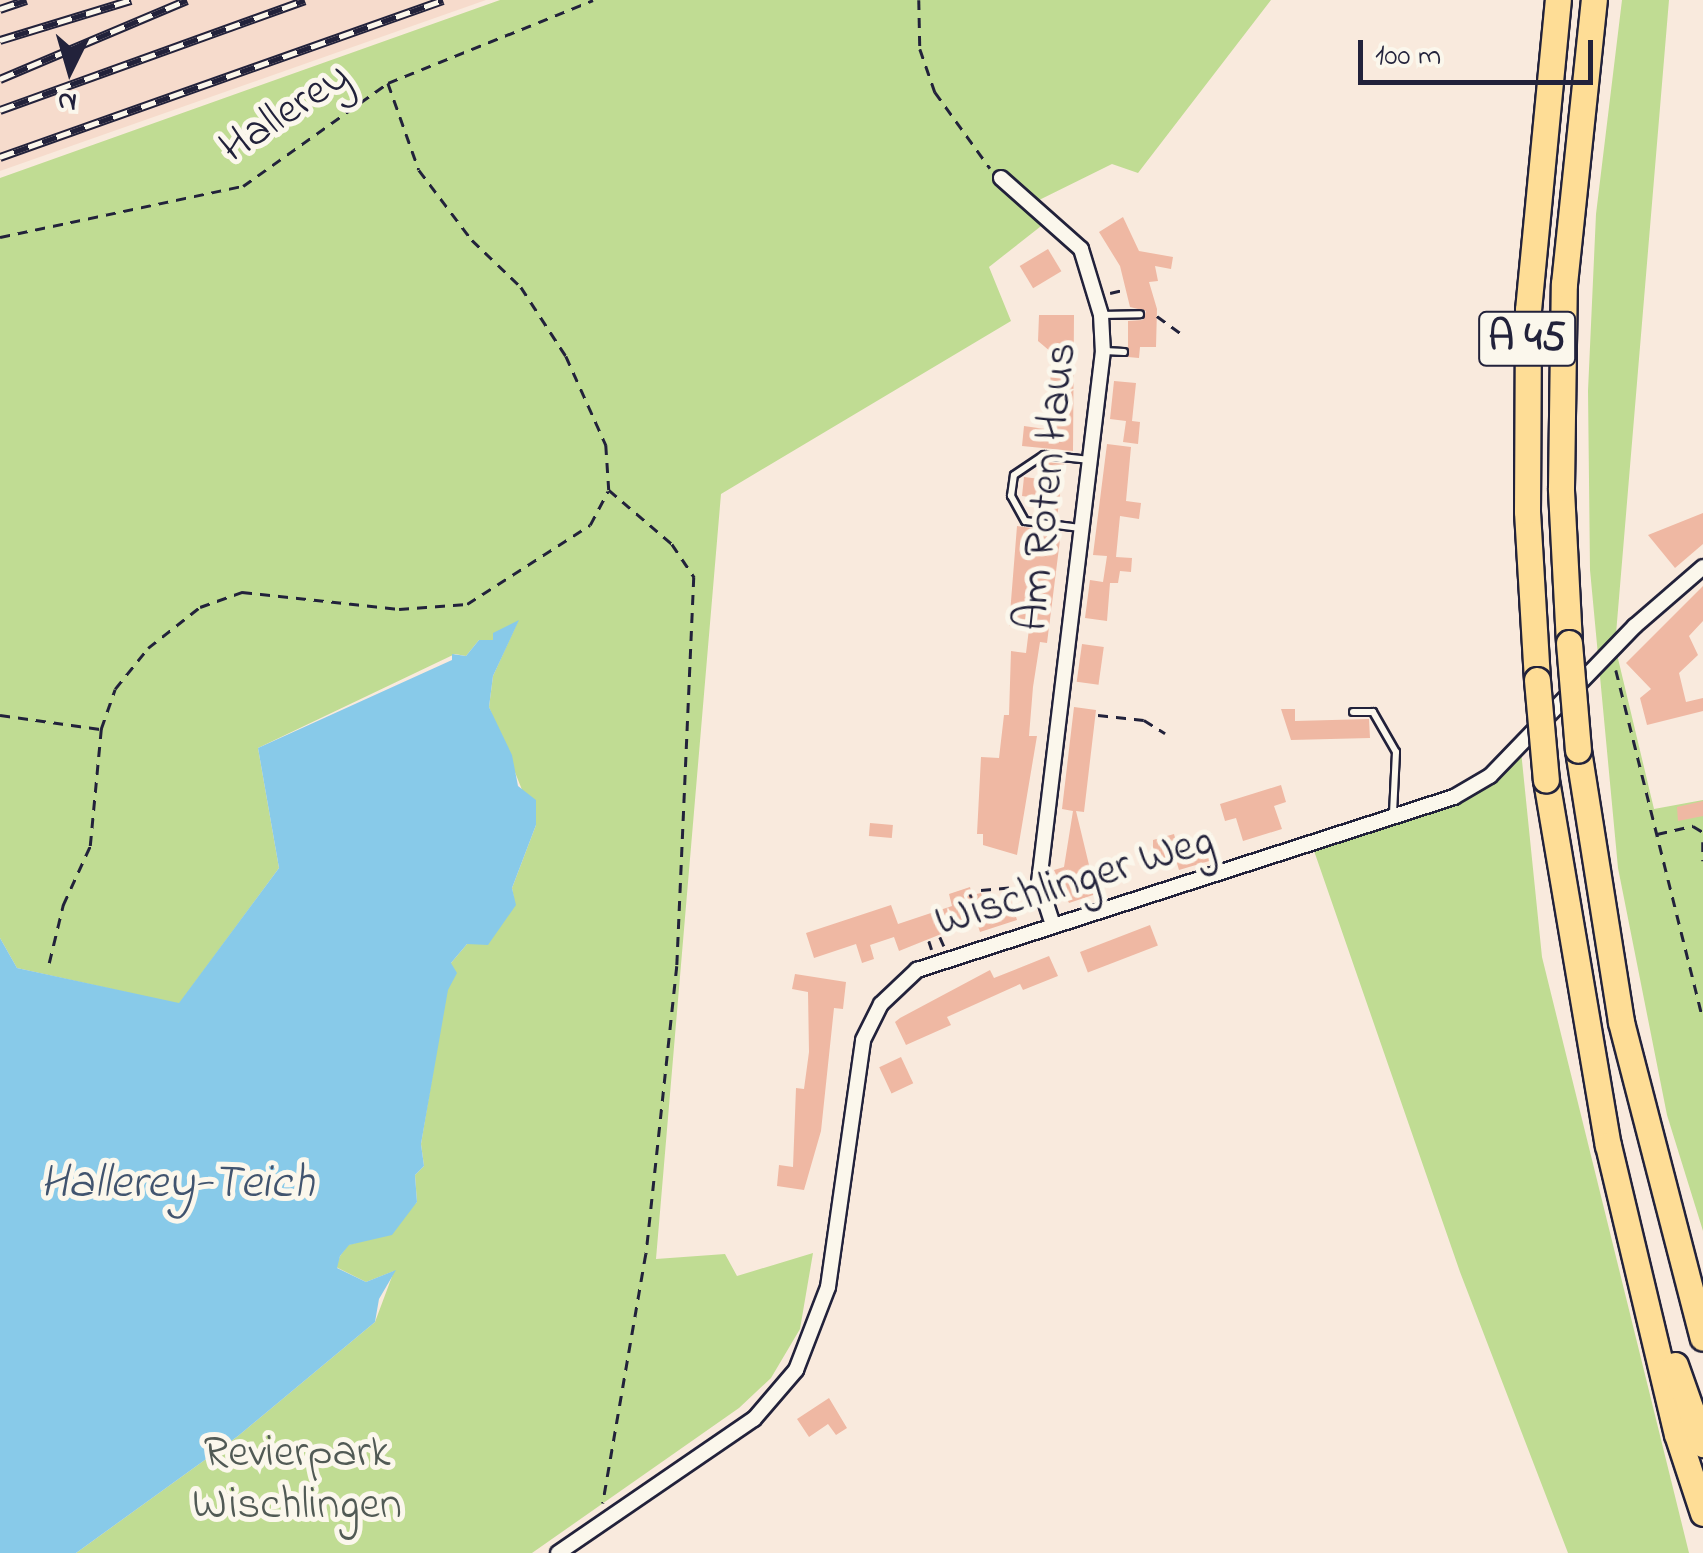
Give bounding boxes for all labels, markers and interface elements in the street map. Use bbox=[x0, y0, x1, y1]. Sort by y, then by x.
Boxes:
north arrow bbox=[20, 20, 120, 120]
scale bar bbox=[1363, 20, 1598, 82]
text: 100 m bbox=[1375, 35, 1441, 79]
street label: Hallerey bbox=[211, 51, 361, 177]
text: N bbox=[56, 79, 79, 122]
road number: A 45 bbox=[1477, 302, 1577, 376]
street label: Am Roten Haus bbox=[1007, 340, 1091, 634]
street label: Wischlinger Weg bbox=[929, 815, 1221, 951]
water label: Hallerey-Teich bbox=[40, 1156, 314, 1214]
park label: Revierpark Wischlingen bbox=[192, 1428, 402, 1534]

